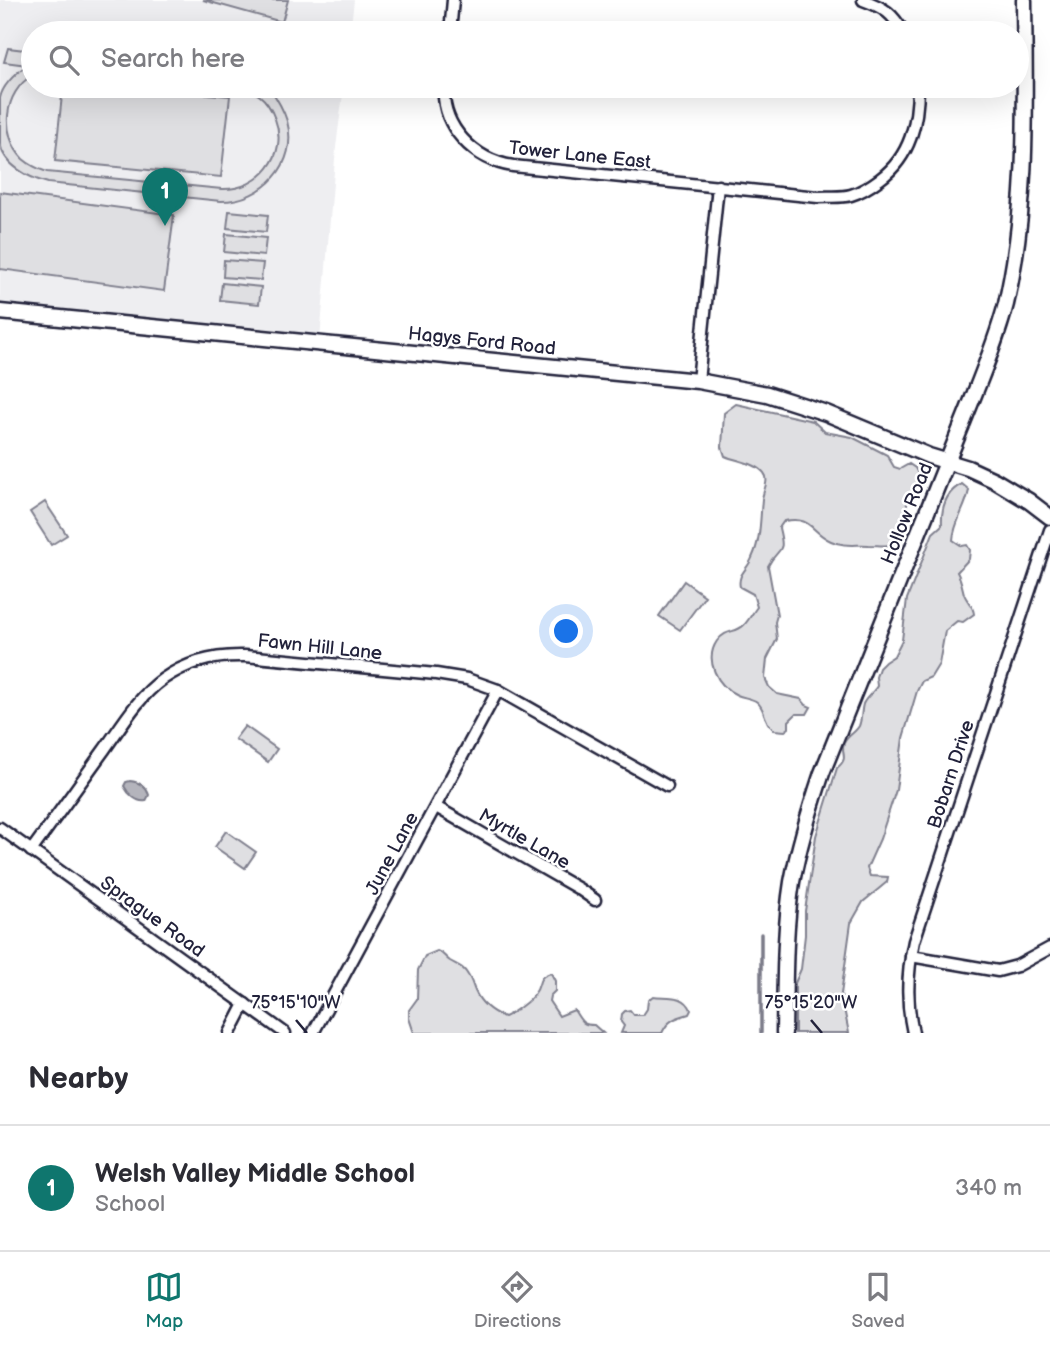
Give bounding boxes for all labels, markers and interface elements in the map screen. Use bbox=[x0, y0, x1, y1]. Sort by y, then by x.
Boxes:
search box bbox=[21, 21, 1029, 98]
icon: search bbox=[45, 41, 83, 79]
text: Search here bbox=[101, 44, 245, 75]
street label: Tower Lane East bbox=[508, 137, 652, 174]
pin: 1 bbox=[142, 168, 188, 226]
street label: Hagys Ford Road bbox=[407, 322, 557, 361]
street label: Hollow Road bbox=[877, 459, 938, 568]
your location bbox=[549, 614, 583, 648]
street label: Fawn Hill Lane bbox=[256, 630, 383, 665]
street label: Bobarn Drive bbox=[923, 717, 980, 832]
street label: Myrtle Lane bbox=[475, 804, 574, 875]
street label: June Lane bbox=[361, 808, 424, 899]
street label: Sprague Road bbox=[95, 872, 209, 963]
text: 75°15'10"W bbox=[251, 992, 341, 1013]
text: 75°15'20"W bbox=[765, 992, 858, 1013]
text: Nearby bbox=[28, 1061, 128, 1097]
text: Welsh Valley Middle School bbox=[95, 1159, 415, 1190]
text: 1 bbox=[46, 1174, 56, 1202]
text: 340 m bbox=[955, 1174, 1022, 1202]
text: School bbox=[95, 1190, 165, 1218]
tab: Map bbox=[145, 1268, 183, 1333]
tab: Directions bbox=[474, 1268, 561, 1333]
tab: Saved bbox=[851, 1268, 905, 1333]

